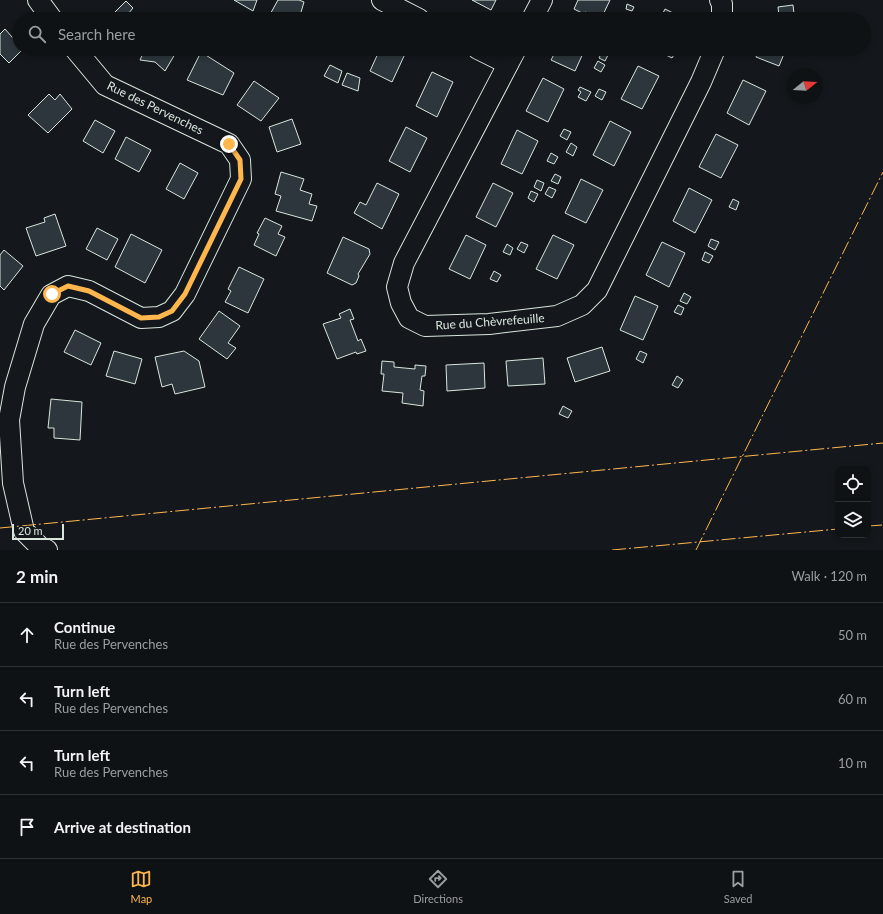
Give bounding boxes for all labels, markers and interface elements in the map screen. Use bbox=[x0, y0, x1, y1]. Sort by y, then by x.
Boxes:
search box bbox=[12, 12, 871, 56]
icon: search bbox=[26, 23, 48, 45]
text: Search here bbox=[58, 25, 135, 43]
north arrow bbox=[787, 68, 823, 104]
street label: Rue des Pervenches bbox=[105, 78, 206, 137]
route end bbox=[220, 135, 238, 153]
route start bbox=[43, 285, 61, 303]
street label: Rue du Chèvrefeuille bbox=[435, 310, 545, 333]
map controls bbox=[835, 466, 871, 538]
button: locate bbox=[835, 466, 871, 502]
button: layers bbox=[835, 502, 871, 538]
scale bar bbox=[12, 522, 64, 541]
text: 20 m bbox=[18, 524, 43, 537]
text: 2 min bbox=[16, 566, 58, 587]
text: Walk · 120 m bbox=[791, 568, 867, 584]
text: Continue bbox=[54, 618, 115, 636]
icon: ahead bbox=[16, 624, 38, 646]
text: 50 m bbox=[838, 627, 867, 643]
text: Rue des Pervenches bbox=[54, 636, 168, 652]
text: Turn left bbox=[54, 682, 110, 700]
icon: left bbox=[16, 688, 38, 710]
text: 60 m bbox=[838, 691, 867, 707]
text: Rue des Pervenches bbox=[54, 700, 168, 716]
text: Turn left bbox=[54, 746, 110, 764]
icon: left bbox=[16, 752, 38, 774]
text: 10 m bbox=[838, 755, 867, 771]
text: Rue des Pervenches bbox=[54, 764, 168, 780]
icon: arrive bbox=[16, 816, 38, 838]
text: Arrive at destination bbox=[54, 818, 191, 836]
tab: Map bbox=[130, 868, 152, 905]
tab: Directions bbox=[413, 868, 463, 905]
tab: Saved bbox=[724, 868, 753, 905]

